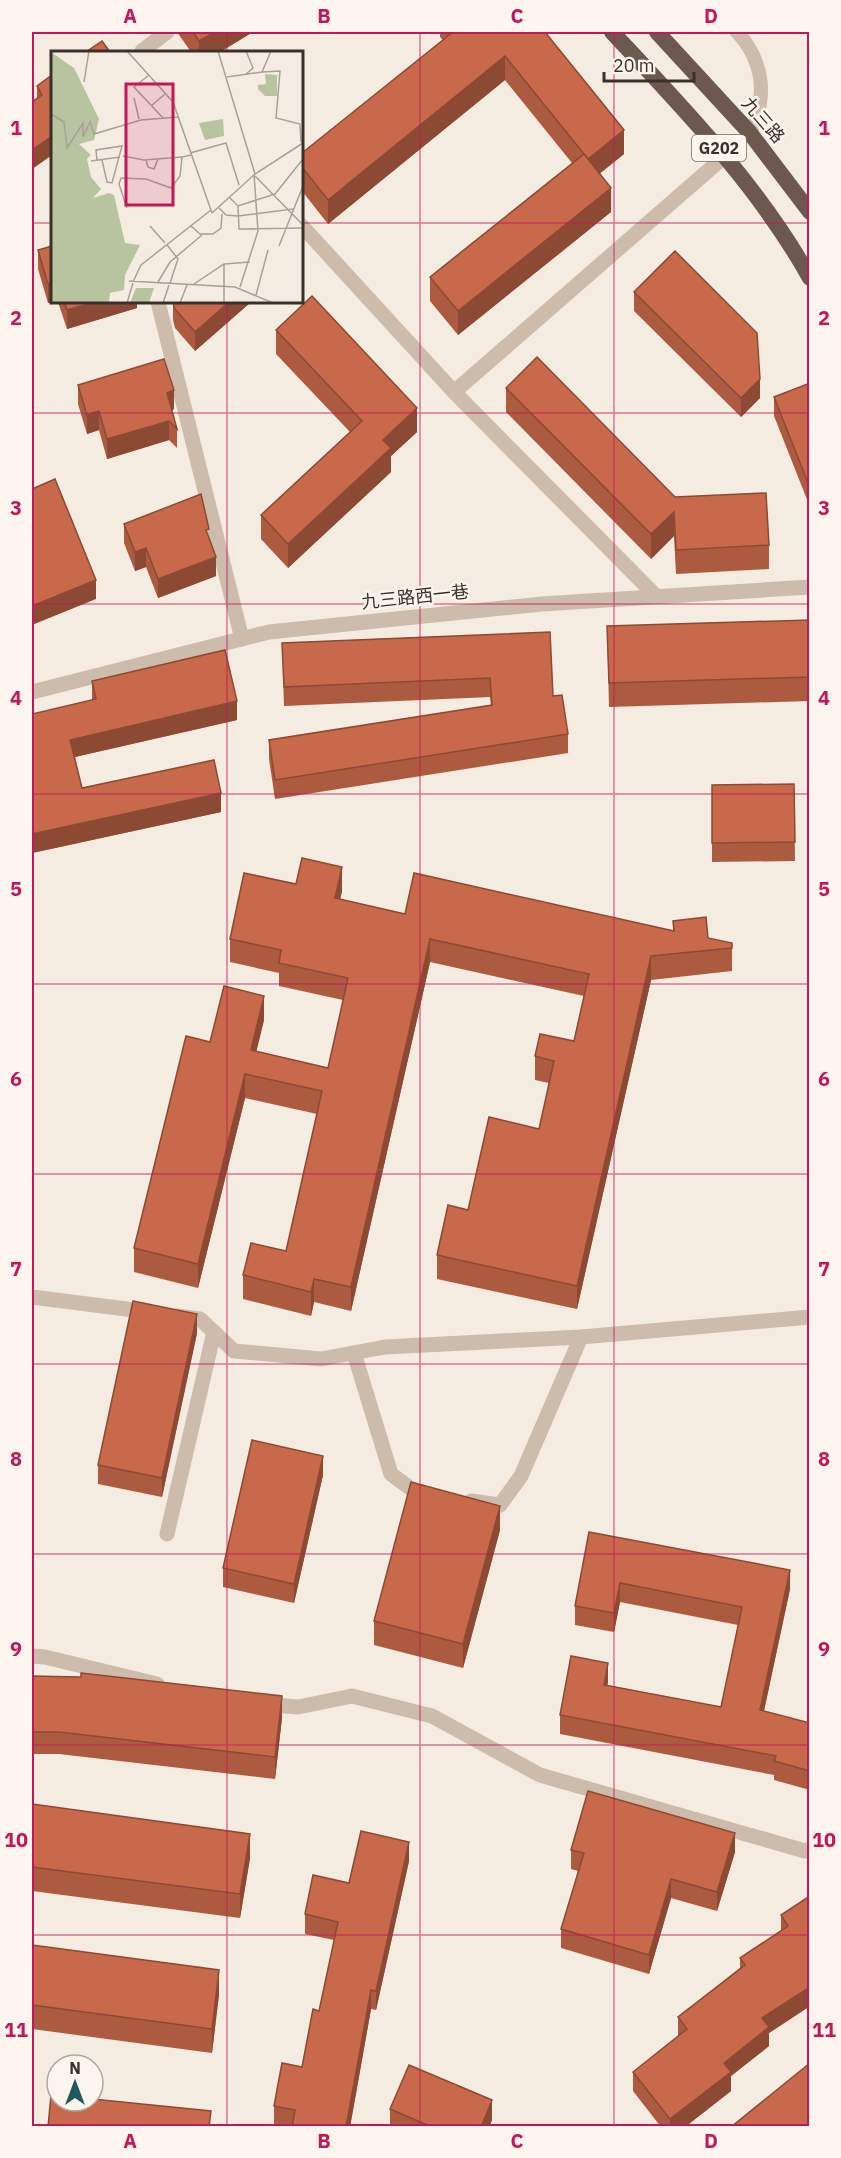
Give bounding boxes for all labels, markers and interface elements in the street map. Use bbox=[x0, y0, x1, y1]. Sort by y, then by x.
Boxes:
text: A bbox=[123, 2, 137, 29]
text: B bbox=[317, 2, 331, 29]
text: C bbox=[510, 2, 524, 29]
text: D bbox=[704, 2, 718, 29]
scale bar bbox=[604, 45, 694, 83]
inset map bbox=[51, 51, 303, 303]
text: 20 m bbox=[613, 54, 655, 77]
street label: 九三路 bbox=[737, 92, 790, 148]
text: 1 bbox=[10, 114, 22, 141]
text: 1 bbox=[818, 114, 830, 141]
road number: G202 bbox=[692, 135, 746, 161]
text: 2 bbox=[10, 304, 22, 331]
text: 2 bbox=[818, 304, 830, 331]
text: 3 bbox=[10, 494, 22, 521]
text: 3 bbox=[818, 494, 830, 521]
street label: 九三路西一巷 bbox=[360, 579, 470, 614]
text: 4 bbox=[10, 684, 22, 711]
text: 4 bbox=[818, 684, 830, 711]
text: 5 bbox=[10, 875, 22, 902]
text: 5 bbox=[818, 875, 830, 902]
text: 6 bbox=[10, 1065, 22, 1092]
text: 6 bbox=[818, 1065, 830, 1092]
text: 7 bbox=[10, 1255, 22, 1282]
text: 7 bbox=[818, 1255, 830, 1282]
text: 8 bbox=[10, 1445, 22, 1472]
text: 8 bbox=[818, 1445, 830, 1472]
text: 9 bbox=[10, 1635, 22, 1662]
text: 9 bbox=[818, 1635, 830, 1662]
text: 10 bbox=[4, 1826, 28, 1853]
text: 10 bbox=[812, 1826, 836, 1853]
text: 11 bbox=[4, 2016, 28, 2043]
text: 11 bbox=[812, 2016, 836, 2043]
north arrow bbox=[45, 2053, 105, 2113]
text: N bbox=[69, 2058, 81, 2078]
text: A bbox=[123, 2127, 137, 2154]
text: B bbox=[317, 2127, 331, 2154]
text: C bbox=[510, 2127, 524, 2154]
text: D bbox=[704, 2127, 718, 2154]

